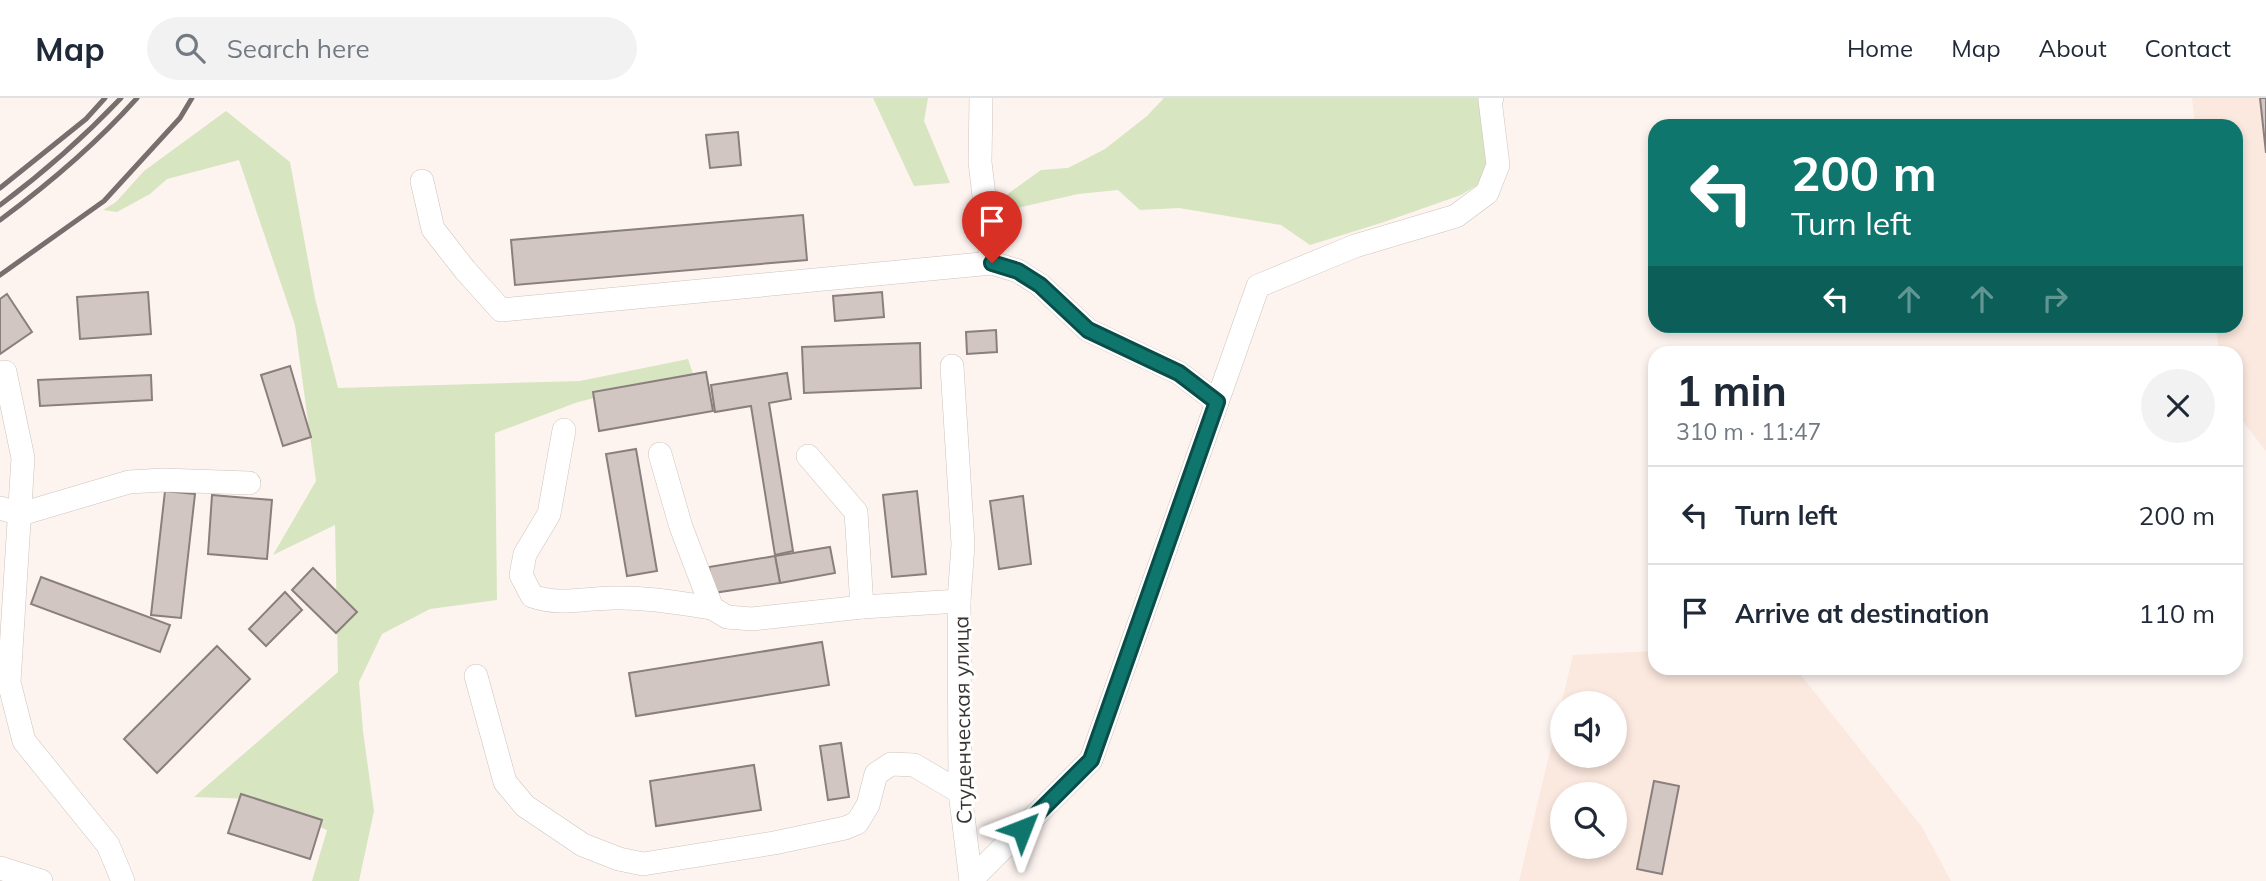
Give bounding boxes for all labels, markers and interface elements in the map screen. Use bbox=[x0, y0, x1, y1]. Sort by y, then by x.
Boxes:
search box bbox=[147, 17, 637, 80]
text: Map bbox=[35, 28, 105, 69]
icon: search bbox=[171, 29, 209, 67]
text: Search here bbox=[227, 32, 370, 65]
text: Home bbox=[1847, 33, 1913, 63]
text: Map bbox=[1951, 33, 2001, 63]
text: About bbox=[2039, 33, 2107, 63]
text: Contact bbox=[2145, 33, 2231, 63]
text: 200 m bbox=[1791, 142, 1937, 203]
icon: left bbox=[1676, 147, 1767, 238]
pin bbox=[962, 191, 1022, 263]
icon: arrive bbox=[973, 202, 1011, 240]
text: Turn left bbox=[1791, 203, 1911, 243]
icon: left bbox=[1817, 280, 1855, 318]
icon: ahead bbox=[1890, 280, 1928, 318]
icon: ahead bbox=[1963, 280, 2001, 318]
icon: right bbox=[2036, 280, 2074, 318]
text: 1 min bbox=[1676, 364, 1787, 417]
button: close bbox=[2141, 369, 2215, 443]
text: 310 m · 11:47 bbox=[1676, 417, 1821, 446]
icon: left bbox=[1676, 496, 1714, 534]
text: Turn left bbox=[1735, 499, 1837, 532]
text: 200 m bbox=[2139, 499, 2215, 532]
icon: arrive bbox=[1676, 594, 1714, 632]
text: Arrive at destination bbox=[1735, 597, 1990, 630]
text: 110 m bbox=[2139, 597, 2215, 630]
street label: Студенческая улица bbox=[947, 616, 977, 824]
map controls bbox=[1550, 691, 1627, 859]
button: sound bbox=[1550, 691, 1627, 768]
button: search bbox=[1550, 782, 1627, 859]
position arrow bbox=[985, 792, 1059, 866]

